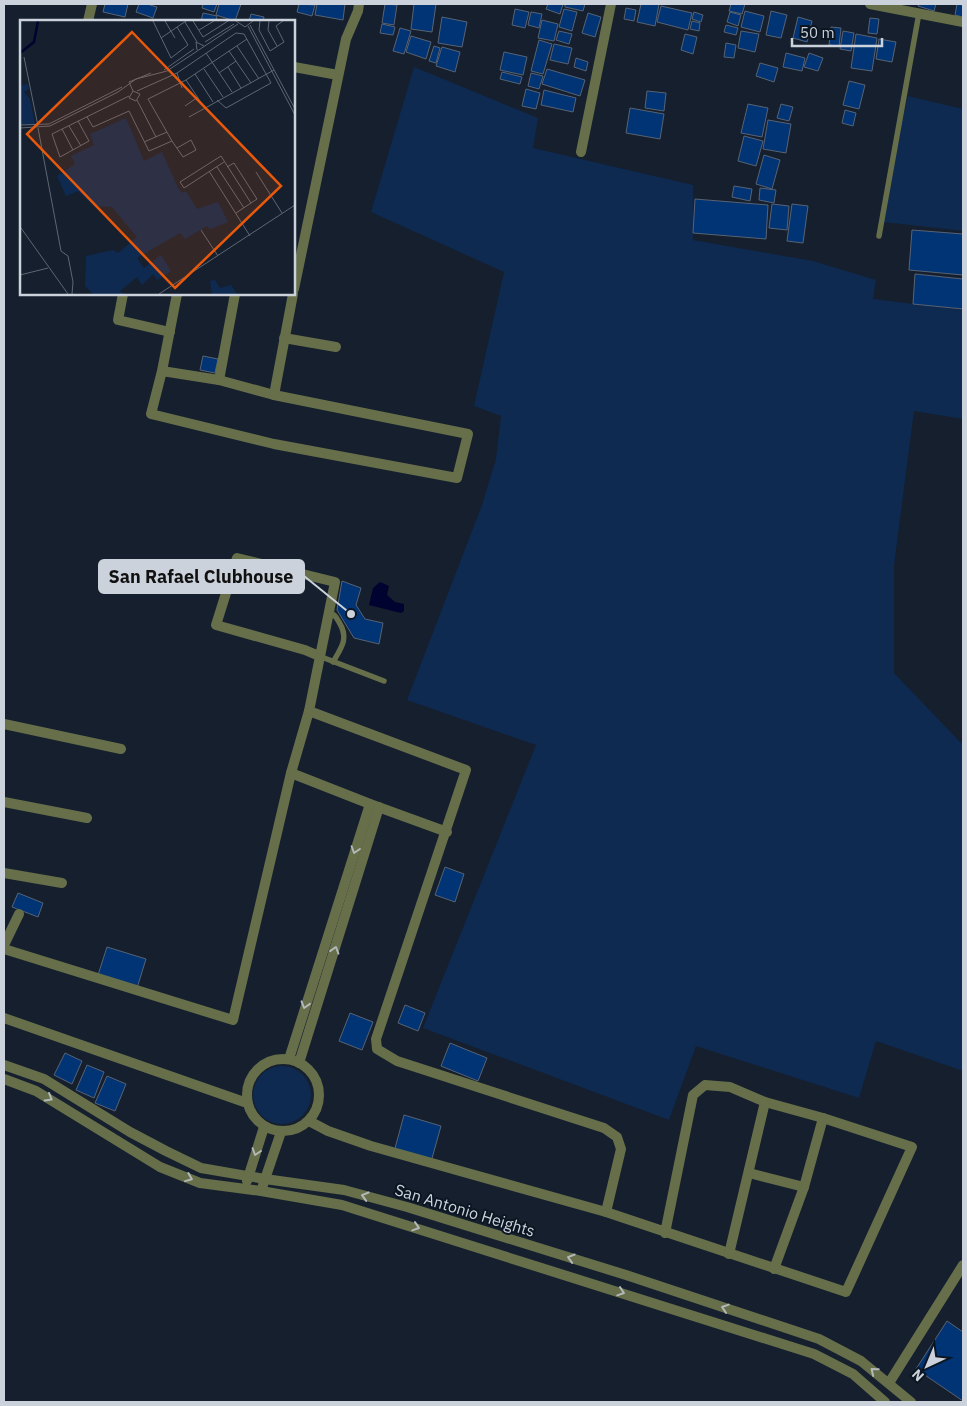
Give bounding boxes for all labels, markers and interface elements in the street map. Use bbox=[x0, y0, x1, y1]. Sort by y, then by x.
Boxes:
scale bar bbox=[792, 15, 882, 47]
inset map bbox=[20, 20, 295, 295]
text: 50 m bbox=[800, 23, 835, 42]
callout: San Rafael Clubhouse bbox=[99, 560, 304, 593]
text: San Rafael Clubhouse bbox=[109, 565, 293, 588]
one-way arrow bbox=[350, 846, 360, 854]
one-way arrow bbox=[329, 946, 339, 954]
one-way arrow bbox=[301, 1001, 311, 1009]
one-way arrow bbox=[43, 1092, 52, 1102]
one-way arrow bbox=[252, 1147, 262, 1155]
one-way arrow bbox=[184, 1172, 193, 1183]
street label: San Antonio Heights bbox=[393, 1179, 537, 1241]
one-way arrow bbox=[361, 1191, 370, 1201]
one-way arrow bbox=[411, 1222, 419, 1232]
one-way arrow bbox=[567, 1254, 575, 1264]
one-way arrow bbox=[616, 1287, 624, 1297]
one-way arrow bbox=[722, 1304, 730, 1314]
north arrow bbox=[902, 1341, 952, 1391]
text: N bbox=[908, 1365, 928, 1385]
one-way arrow bbox=[871, 1368, 880, 1376]

